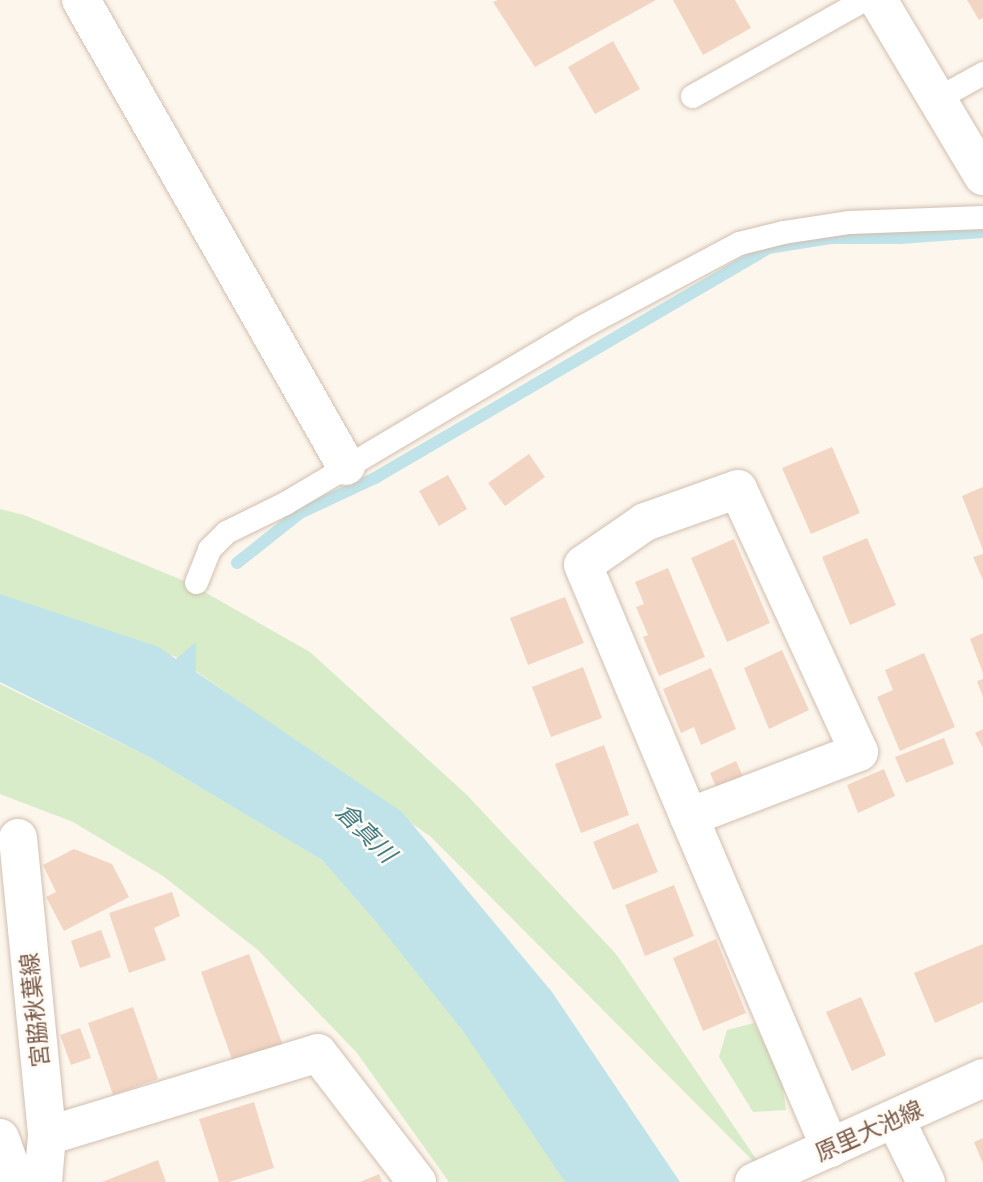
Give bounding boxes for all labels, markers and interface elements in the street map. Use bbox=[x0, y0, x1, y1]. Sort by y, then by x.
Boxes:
water label: 倉真川 bbox=[330, 797, 402, 869]
street label: 宮脇秋葉線 bbox=[15, 951, 55, 1069]
street label: 原里大池線 bbox=[811, 1095, 927, 1167]

